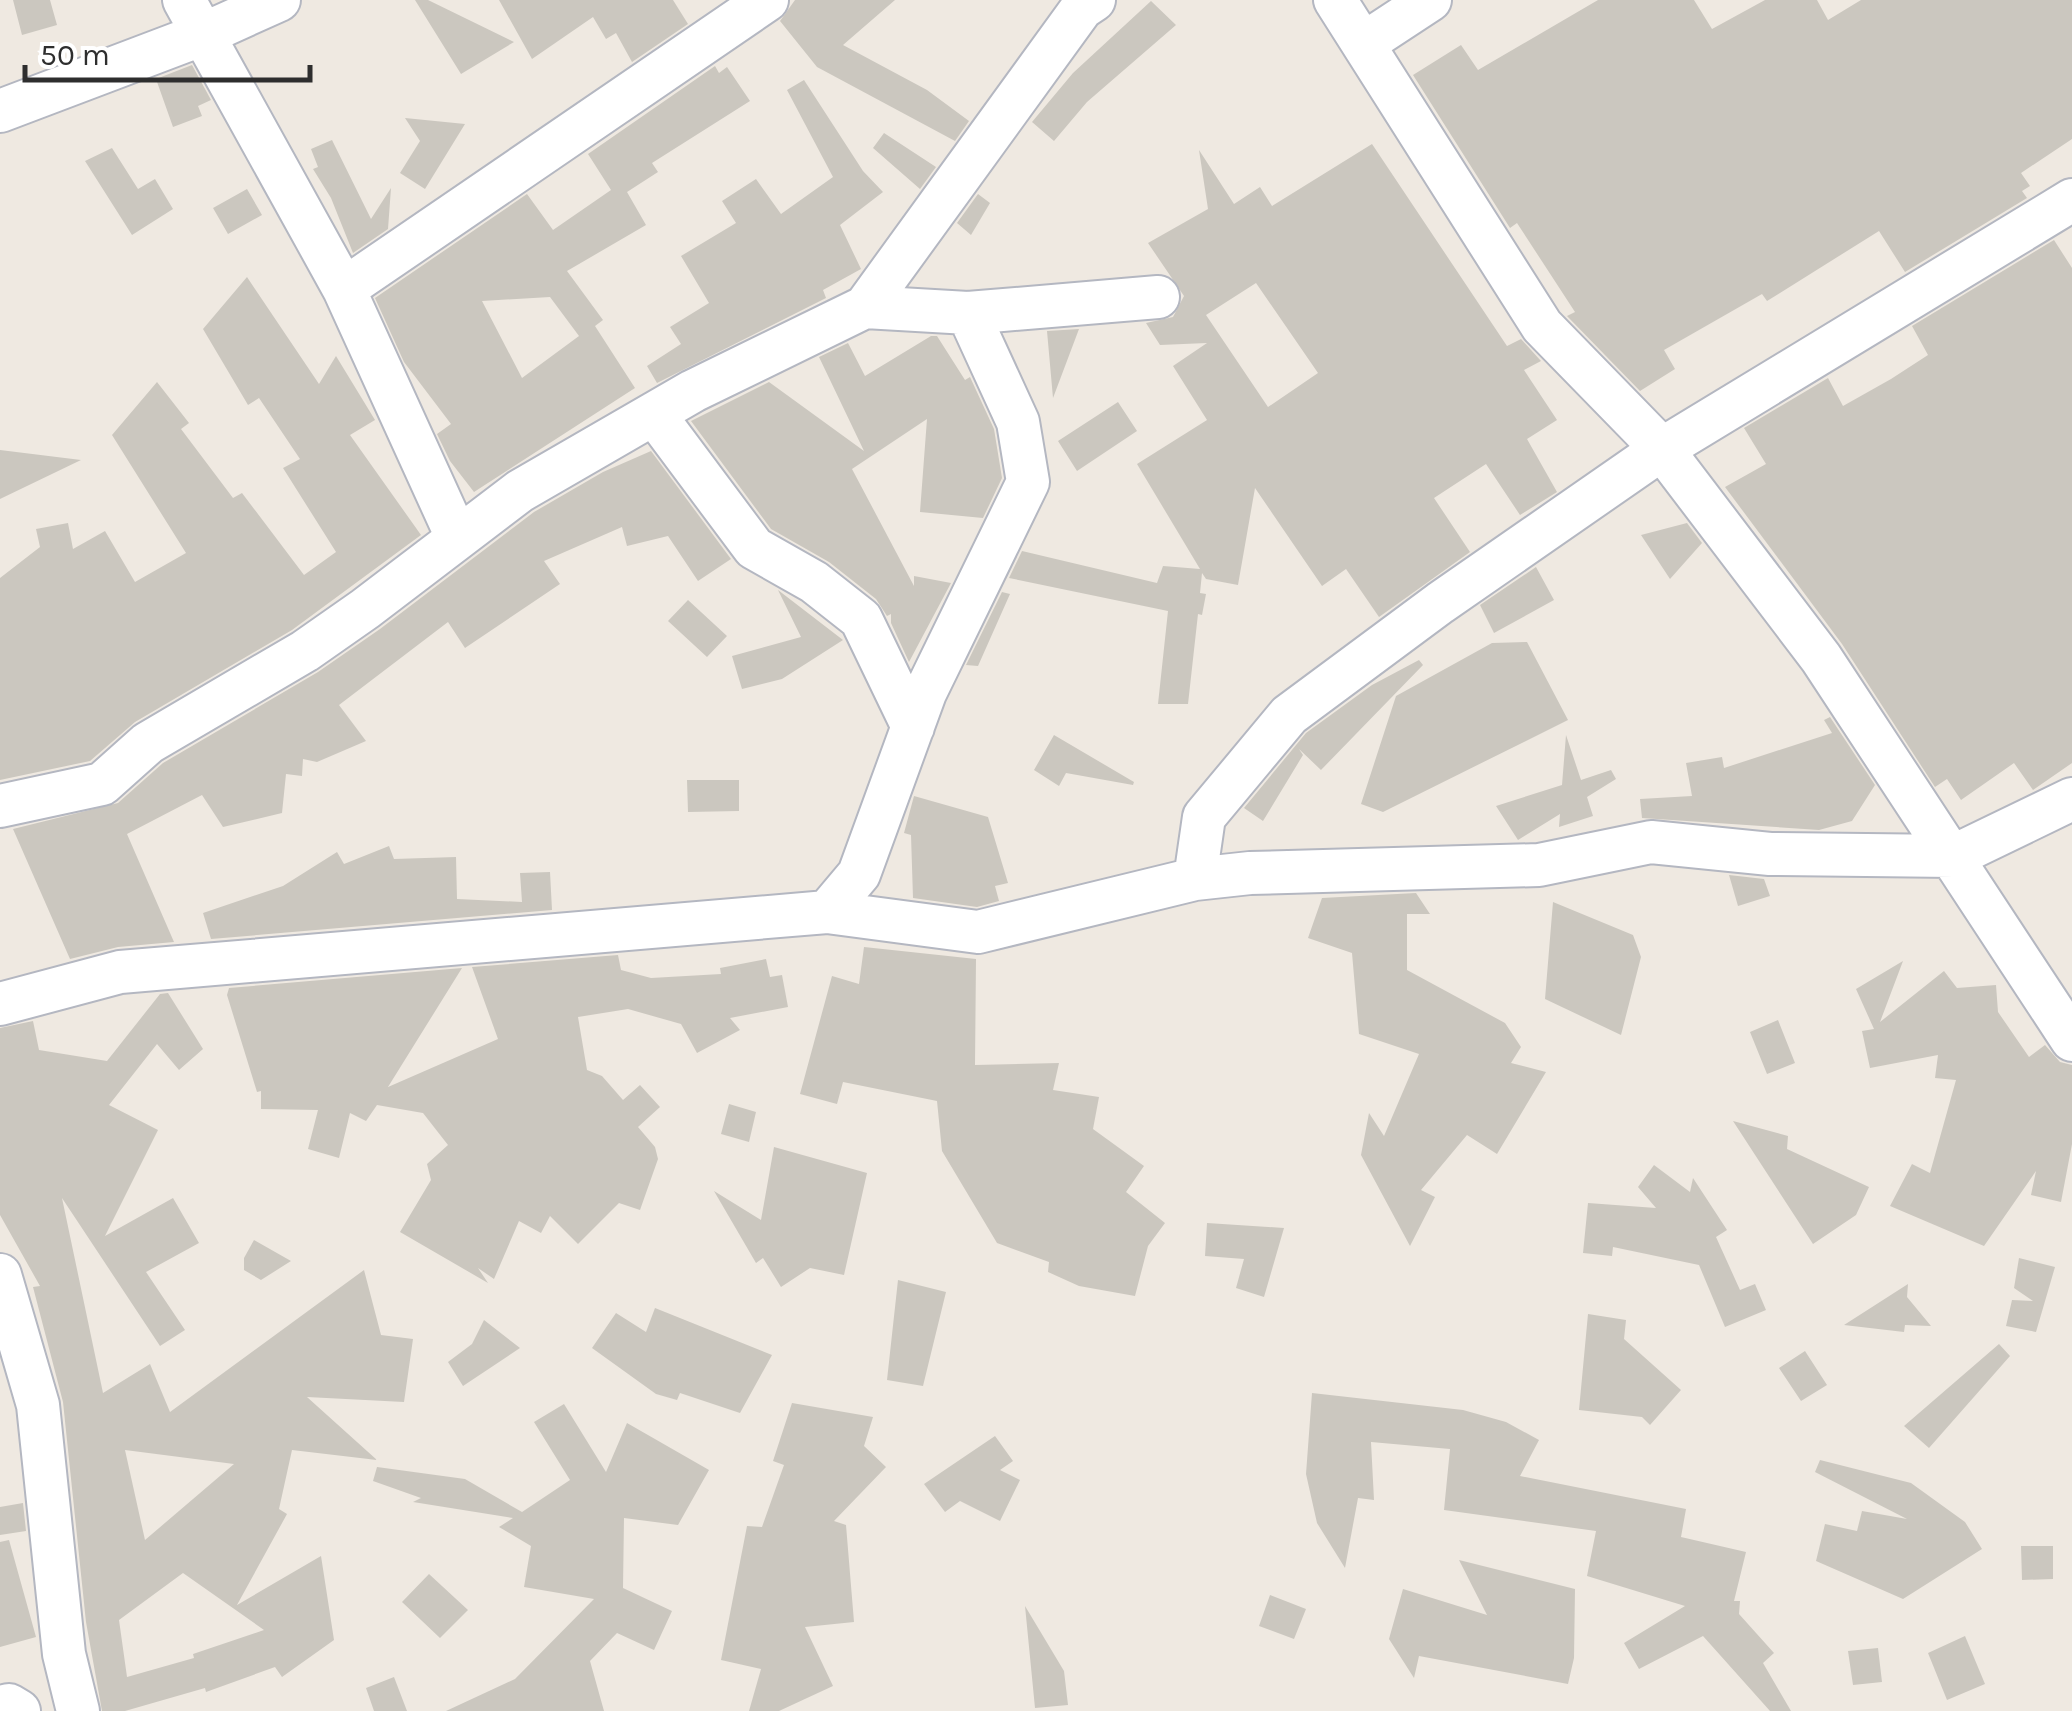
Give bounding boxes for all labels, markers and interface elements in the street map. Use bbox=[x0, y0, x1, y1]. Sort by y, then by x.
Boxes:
scale bar bbox=[25, 20, 310, 82]
text: 50 m bbox=[40, 37, 110, 73]

